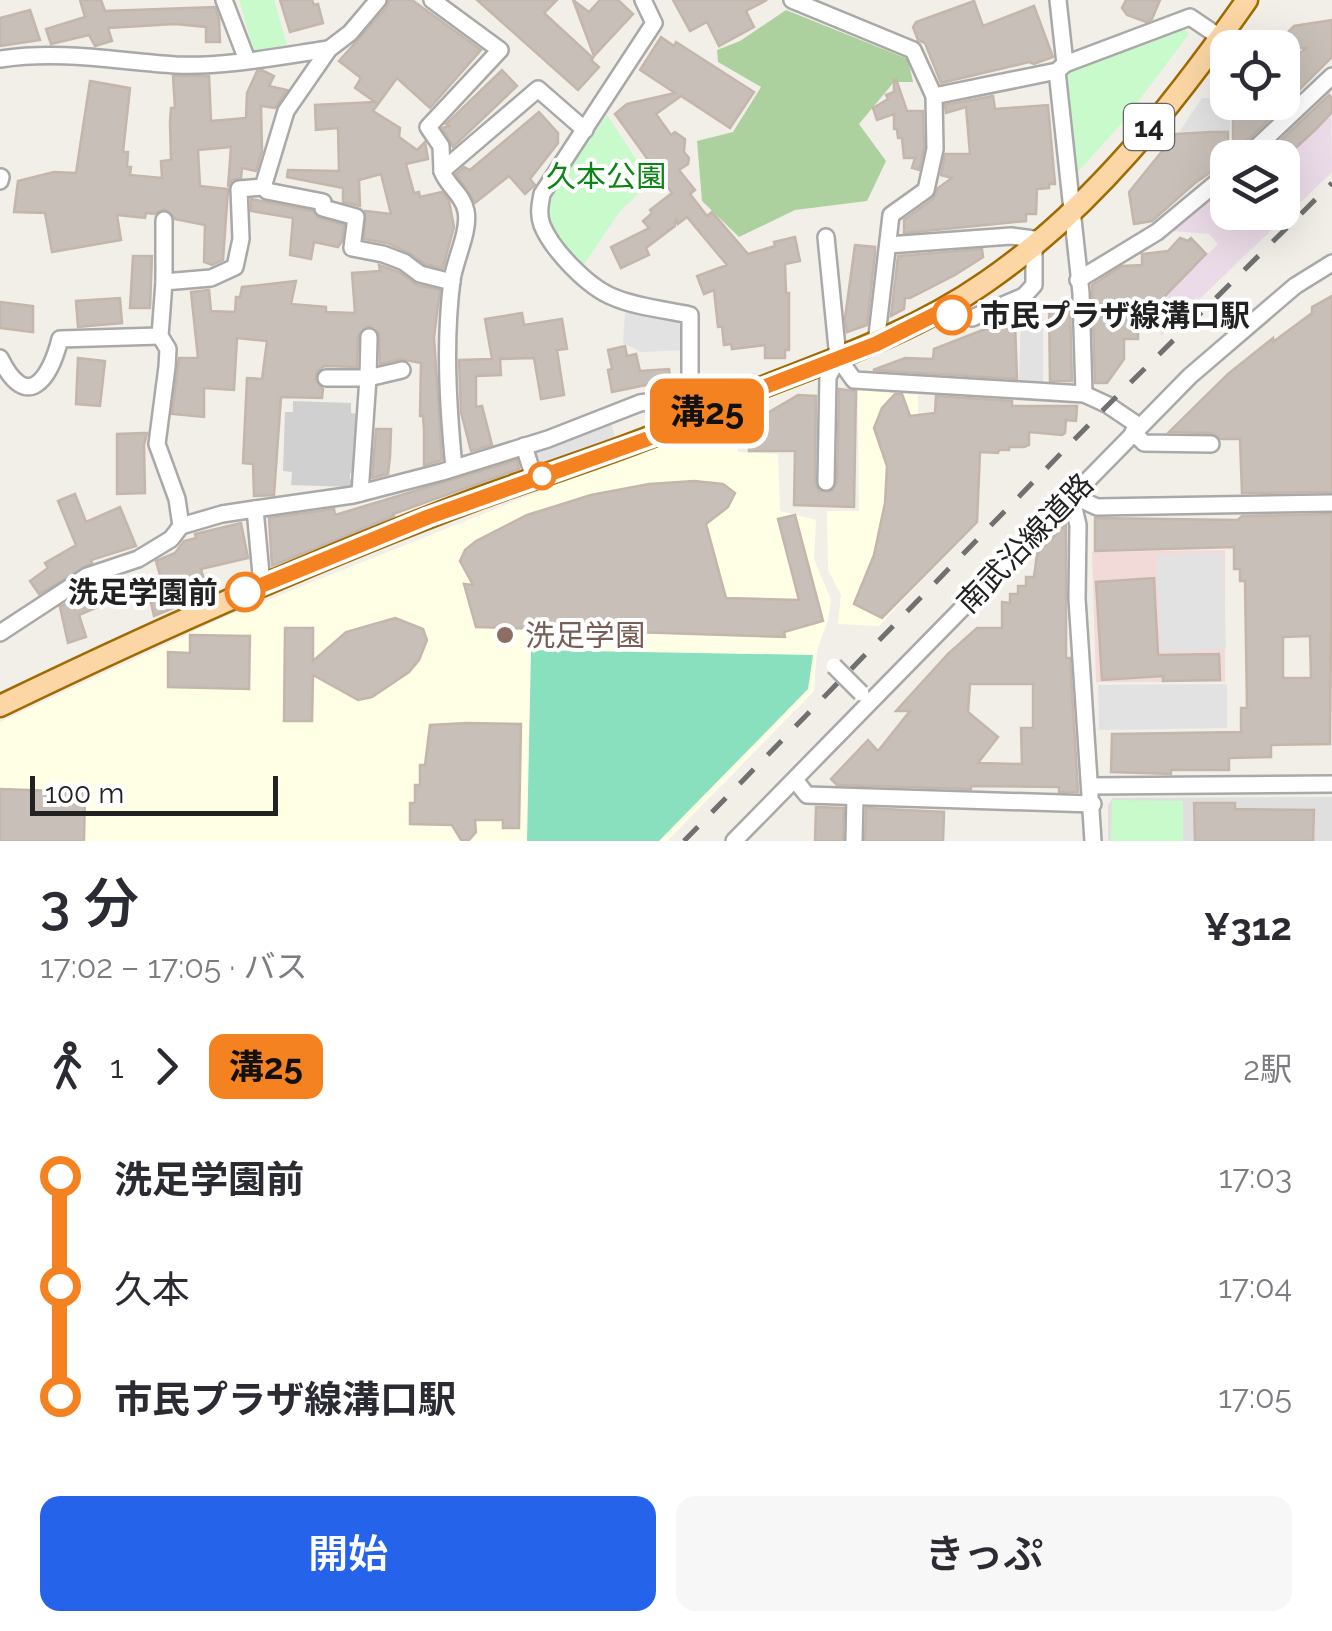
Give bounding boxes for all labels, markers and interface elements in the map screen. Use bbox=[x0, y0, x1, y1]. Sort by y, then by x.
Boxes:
map controls bbox=[1210, 30, 1300, 230]
button: locate bbox=[1210, 30, 1300, 120]
road number: 14 bbox=[1124, 104, 1174, 150]
button: layers bbox=[1210, 140, 1300, 230]
park label: 久本公園 bbox=[546, 159, 666, 194]
marker: 市民プラザ線溝口駅 bbox=[933, 296, 971, 334]
place label: 市民プラザ線溝口駅 bbox=[980, 298, 1250, 333]
line badge: 溝25 bbox=[650, 378, 764, 444]
text: 溝25 bbox=[670, 391, 744, 432]
unlabelled marker bbox=[529, 463, 555, 489]
street label: 南武沿線道路 bbox=[950, 466, 1100, 620]
marker: 洗足学園前 bbox=[226, 573, 264, 611]
place label: 洗足学園前 bbox=[68, 575, 218, 610]
place label: 洗足学園 bbox=[525, 618, 645, 653]
marker: 洗足学園 bbox=[494, 624, 516, 646]
scale bar bbox=[30, 771, 278, 816]
text: 100 m bbox=[45, 777, 124, 810]
text: 3 分 bbox=[40, 871, 139, 936]
text: ¥312 bbox=[1204, 904, 1292, 949]
text: 17:02 – 17:05 · バス bbox=[40, 948, 308, 985]
icon: walk bbox=[40, 1039, 95, 1094]
icon: forward bbox=[139, 1039, 194, 1094]
text: 溝25 bbox=[229, 1046, 303, 1087]
text: 1 bbox=[110, 1048, 124, 1085]
text: 2駅 bbox=[1243, 1050, 1292, 1087]
text: 洗足学園前 bbox=[114, 1157, 304, 1202]
text: 17:03 bbox=[1219, 1158, 1292, 1195]
text: 久本 bbox=[114, 1267, 190, 1312]
text: 17:04 bbox=[1218, 1268, 1292, 1305]
text: 市民プラザ線溝口駅 bbox=[114, 1377, 456, 1422]
text: 17:05 bbox=[1218, 1378, 1292, 1415]
button: 開始 bbox=[40, 1496, 656, 1611]
button: きっぷ bbox=[676, 1496, 1292, 1611]

